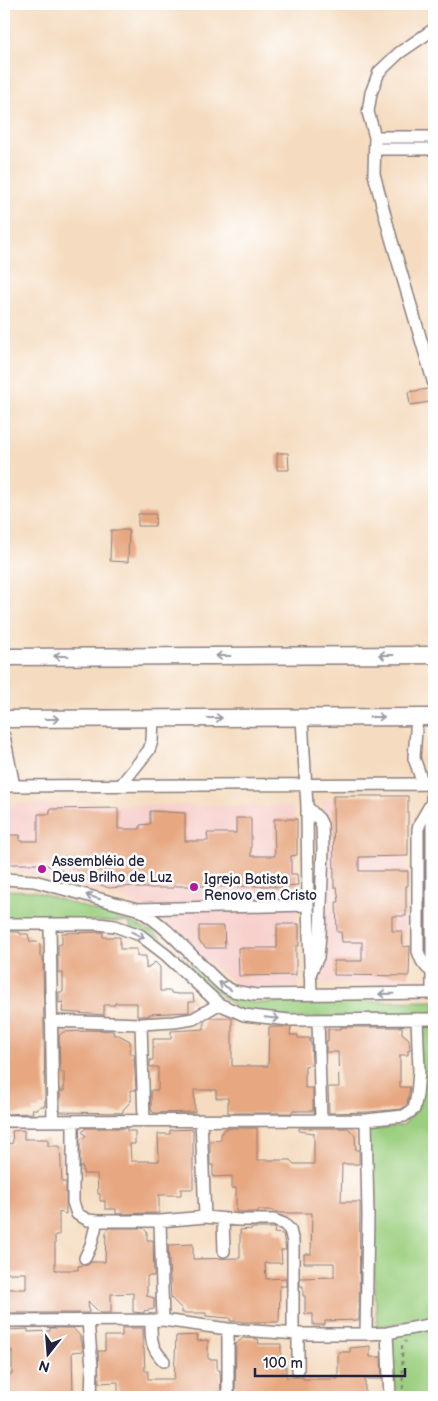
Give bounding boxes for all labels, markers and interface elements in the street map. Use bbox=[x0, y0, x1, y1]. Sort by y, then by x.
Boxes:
one-way arrow bbox=[378, 650, 394, 660]
one-way arrow bbox=[53, 651, 69, 661]
one-way arrow bbox=[215, 651, 232, 661]
one-way arrow bbox=[369, 712, 385, 722]
one-way arrow bbox=[206, 713, 223, 723]
one-way arrow bbox=[44, 714, 60, 724]
place label: Assembléia de Deus Brilho de Luz bbox=[52, 853, 172, 886]
marker: Assembléia de Deus Brilho de Luz bbox=[36, 863, 48, 875]
place label: Igreja Batista Renovo em Cristo bbox=[204, 871, 317, 904]
marker: Igreja Batista Renovo em Cristo bbox=[188, 881, 200, 893]
one-way arrow bbox=[86, 892, 102, 901]
one-way arrow bbox=[130, 931, 145, 940]
one-way arrow bbox=[218, 980, 232, 991]
one-way arrow bbox=[378, 989, 394, 999]
one-way arrow bbox=[264, 1013, 280, 1023]
north arrow bbox=[22, 1328, 72, 1378]
scale bar bbox=[255, 1346, 406, 1378]
text: 100 m bbox=[263, 1354, 303, 1373]
text: N bbox=[37, 1356, 52, 1376]

